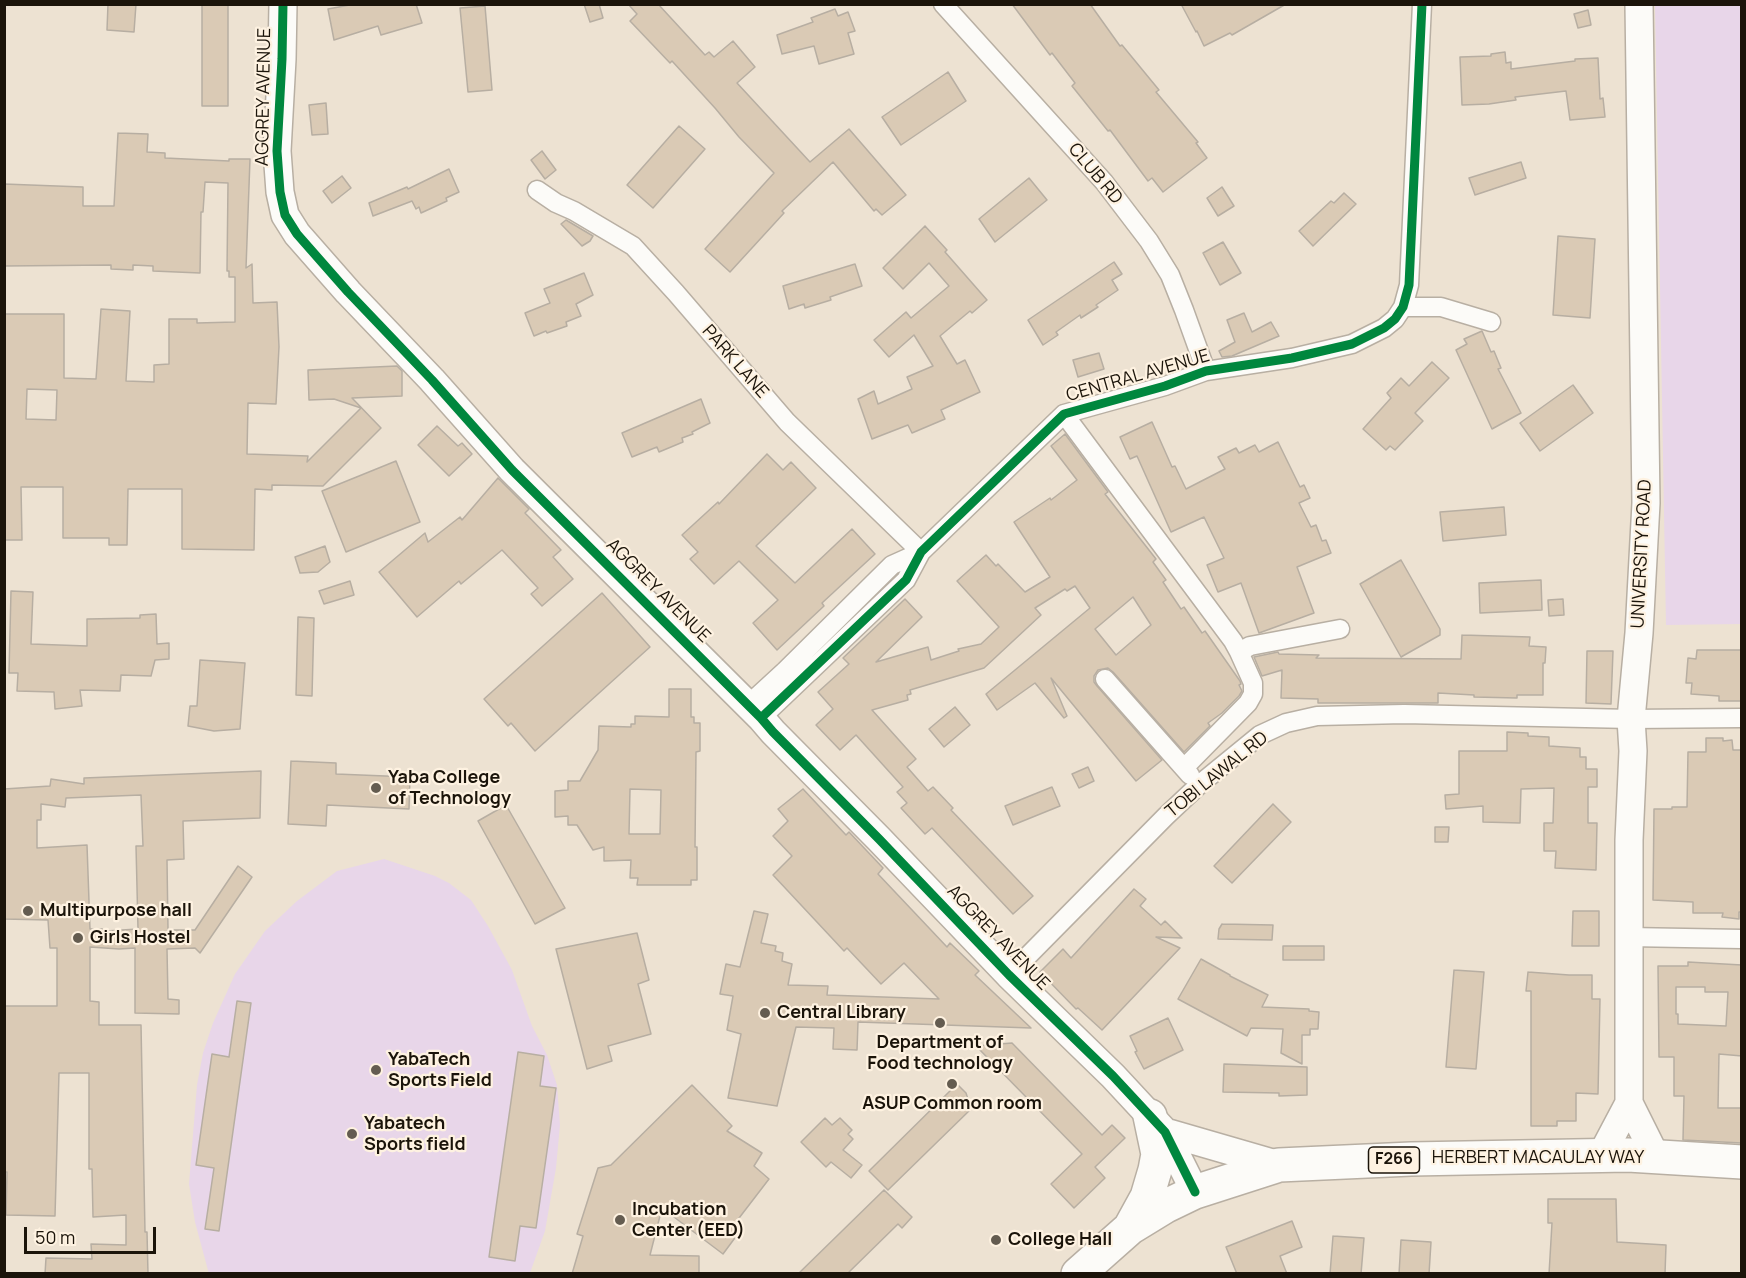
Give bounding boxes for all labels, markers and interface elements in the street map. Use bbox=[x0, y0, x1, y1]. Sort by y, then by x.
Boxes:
street label: AGGREY AVENUE bbox=[252, 28, 276, 166]
street label: CLUB RD bbox=[1063, 139, 1127, 209]
street label: PARK LANE bbox=[697, 321, 773, 403]
street label: CENTRAL AVENUE bbox=[1064, 345, 1212, 407]
street label: UNIVERSITY ROAD bbox=[1627, 479, 1657, 629]
street label: AGGREY AVENUE bbox=[602, 535, 714, 647]
street label: TOBI LAWAL RD bbox=[1162, 727, 1272, 823]
place label: Yaba College of Technology bbox=[388, 767, 511, 810]
marker: Yaba College of Technology bbox=[369, 781, 383, 795]
street label: AGGREY AVENUE bbox=[942, 881, 1054, 995]
place label: Multipurpose hall bbox=[40, 900, 192, 922]
marker: Multipurpose hall bbox=[21, 904, 35, 918]
place label: Girls Hostel bbox=[90, 927, 191, 949]
marker: Girls Hostel bbox=[71, 931, 85, 945]
place label: Central Library bbox=[777, 1002, 906, 1024]
marker: Central Library bbox=[758, 1006, 772, 1020]
marker: Department of Food technology bbox=[933, 1016, 947, 1030]
place label: Department of Food technology bbox=[867, 1032, 1013, 1074]
place label: YabaTech Sports Field bbox=[388, 1049, 492, 1092]
marker: YabaTech Sports Field bbox=[369, 1063, 383, 1077]
marker: ASUP Common room bbox=[945, 1077, 959, 1091]
place label: ASUP Common room bbox=[862, 1093, 1042, 1115]
place label: Yabatech Sports field bbox=[364, 1113, 465, 1156]
marker: Yabatech Sports field bbox=[345, 1127, 359, 1141]
road number: F266 bbox=[1368, 1147, 1420, 1173]
street label: HERBERT MACAULAY WAY bbox=[1432, 1147, 1644, 1169]
place label: Incubation Center (EED) bbox=[632, 1199, 745, 1242]
marker: Incubation Center (EED) bbox=[613, 1213, 627, 1227]
scale bar bbox=[27, 1215, 159, 1253]
text: 50 m bbox=[35, 1225, 75, 1249]
place label: College Hall bbox=[1008, 1229, 1112, 1251]
marker: College Hall bbox=[989, 1233, 1003, 1247]

